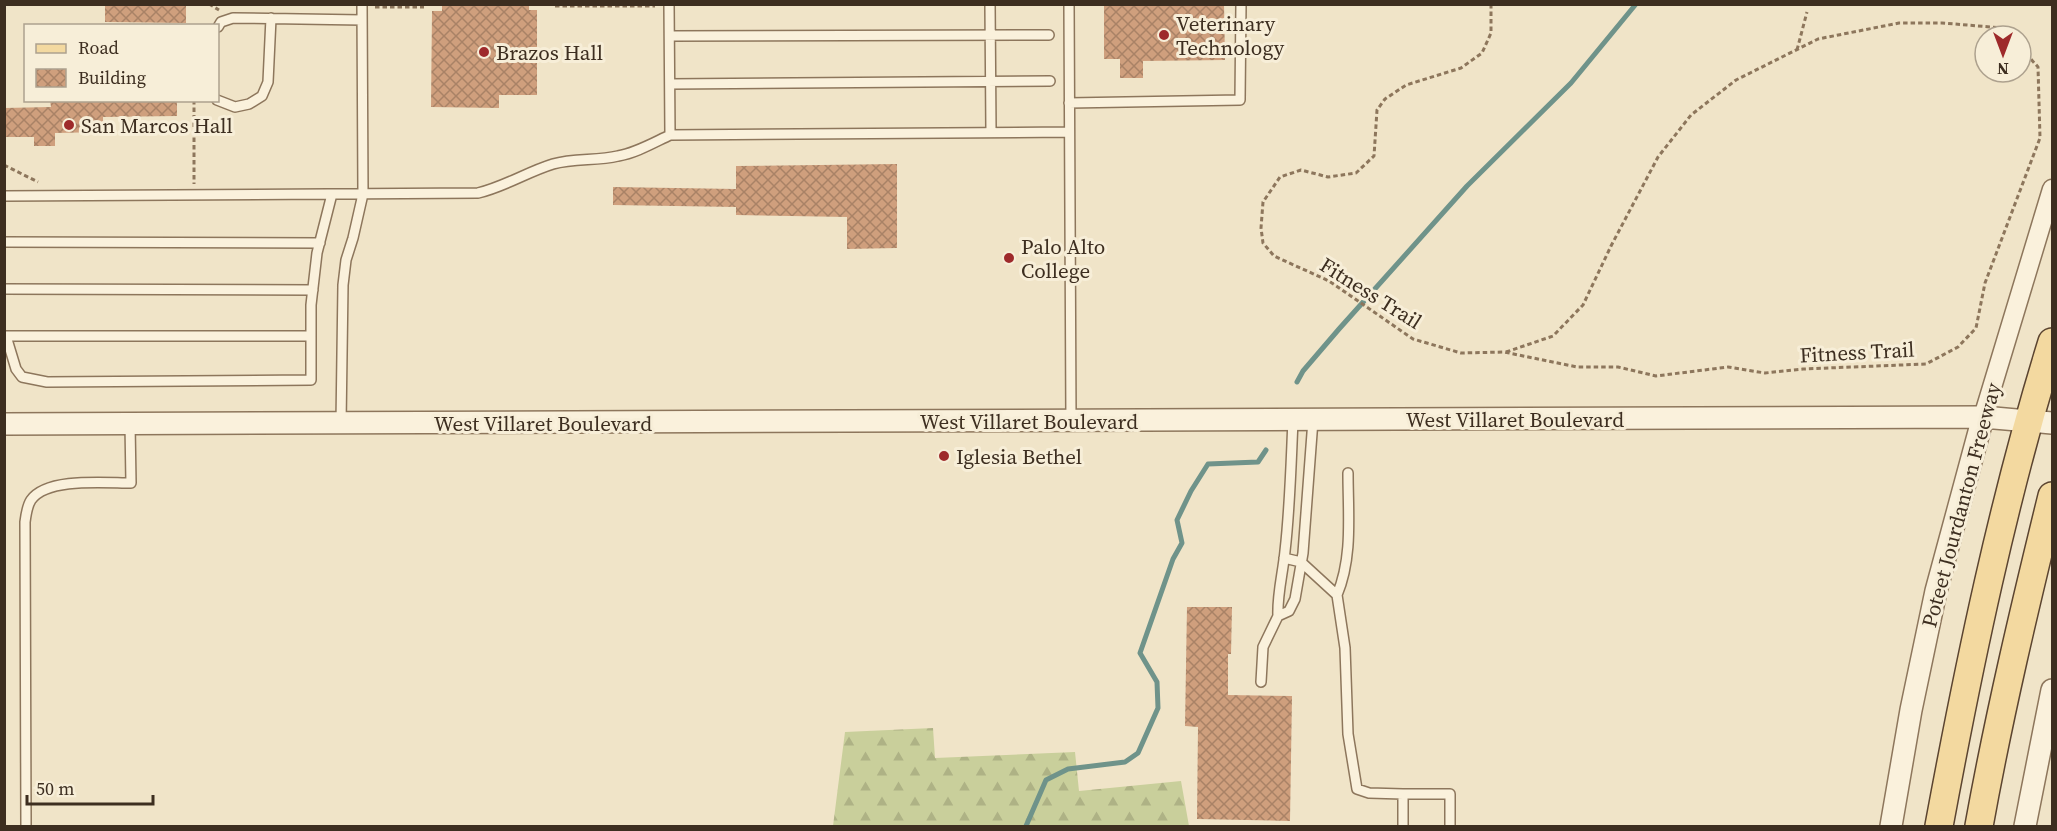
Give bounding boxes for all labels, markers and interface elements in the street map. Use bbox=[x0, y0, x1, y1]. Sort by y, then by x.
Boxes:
place label: Veterinary Technology bbox=[1176, 9, 1284, 62]
legend bbox=[24, 24, 219, 102]
north arrow bbox=[1973, 24, 2033, 84]
marker: Veterinary Technology bbox=[1157, 28, 1171, 42]
text: Road bbox=[78, 35, 119, 60]
place label: Brazos Hall bbox=[496, 38, 603, 67]
marker: Brazos Hall bbox=[477, 45, 491, 59]
text: N bbox=[1997, 58, 2009, 80]
text: Building bbox=[78, 65, 146, 90]
place label: San Marcos Hall bbox=[81, 111, 233, 140]
marker: San Marcos Hall bbox=[62, 118, 76, 132]
place label: Palo Alto College bbox=[1021, 232, 1105, 285]
street label: Fitness Trail bbox=[1315, 250, 1427, 336]
marker: Palo Alto College bbox=[1002, 251, 1016, 265]
street label: Fitness Trail bbox=[1799, 335, 1915, 369]
street label: Poteet Jourdanton Freeway bbox=[1914, 379, 2008, 631]
street label: West Villaret Boulevard bbox=[1406, 405, 1624, 434]
street label: West Villaret Boulevard bbox=[920, 407, 1138, 436]
street label: West Villaret Boulevard bbox=[434, 409, 652, 438]
place label: Iglesia Bethel bbox=[956, 442, 1082, 471]
marker: Iglesia Bethel bbox=[937, 449, 951, 463]
scale bar bbox=[27, 768, 153, 806]
text: 50 m bbox=[36, 776, 74, 801]

